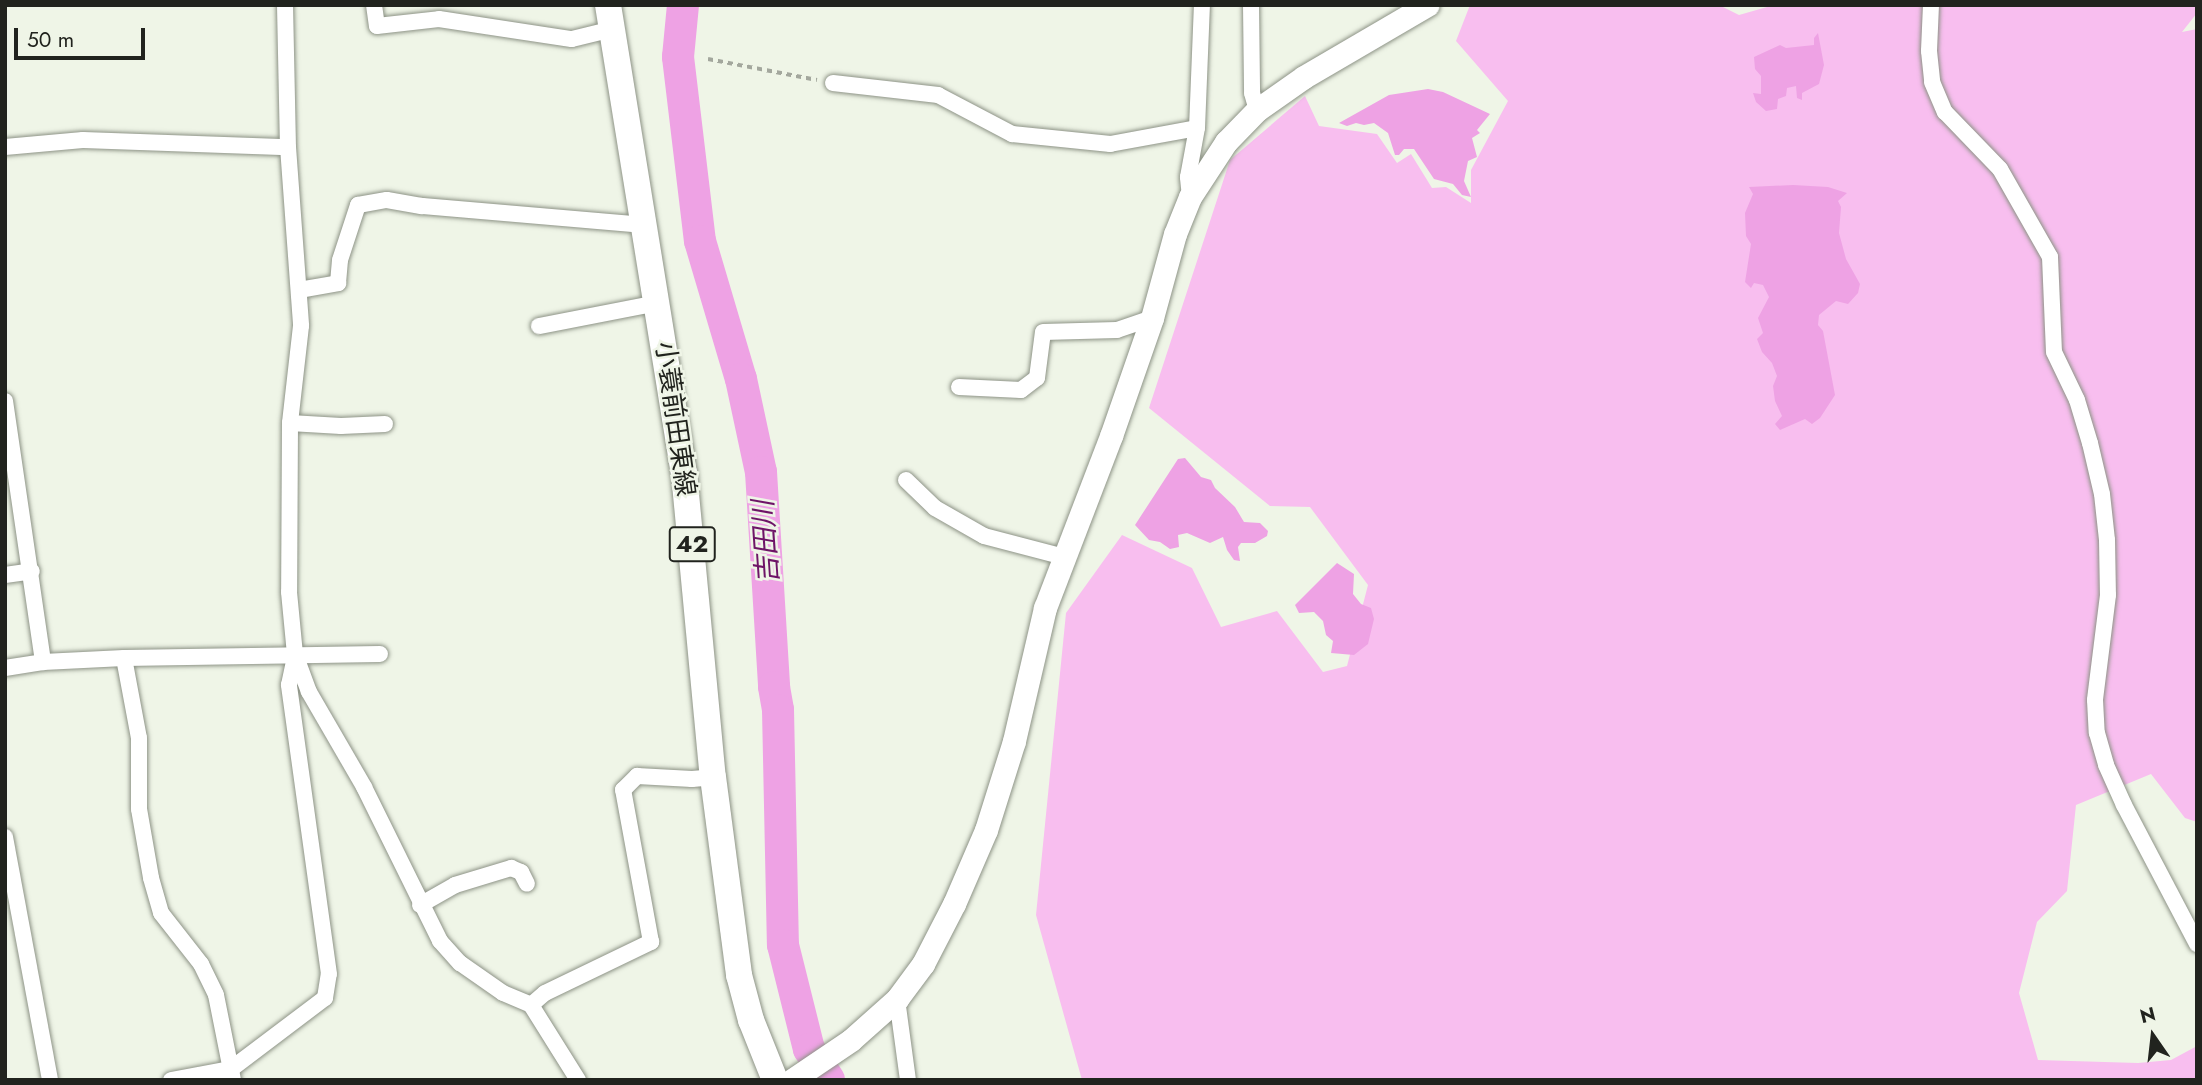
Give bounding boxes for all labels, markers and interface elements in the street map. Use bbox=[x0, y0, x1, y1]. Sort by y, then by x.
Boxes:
scale bar bbox=[18, 14, 149, 58]
text: 50 m bbox=[27, 25, 74, 55]
street label: 小蓑前田東線 bbox=[649, 340, 701, 498]
water label: 吉田川 bbox=[746, 499, 786, 585]
road number: 42 bbox=[668, 524, 716, 564]
text: N bbox=[2137, 1000, 2158, 1030]
north arrow bbox=[2118, 1001, 2188, 1071]

